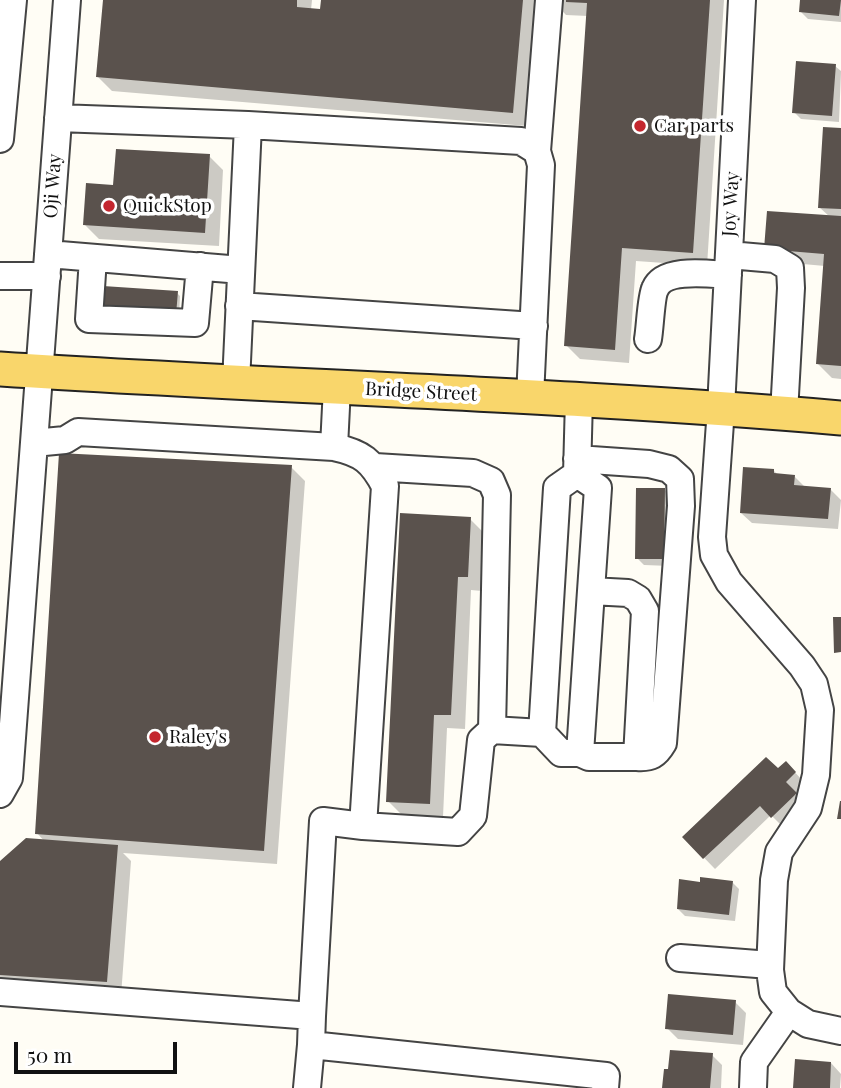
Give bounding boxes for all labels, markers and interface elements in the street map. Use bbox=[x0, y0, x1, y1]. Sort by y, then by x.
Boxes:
place label: Car parts bbox=[654, 115, 734, 137]
marker: Car parts bbox=[632, 118, 648, 134]
street label: Oji Way bbox=[39, 153, 67, 219]
street label: Joy Way bbox=[718, 171, 744, 237]
place label: QuickStop bbox=[123, 195, 212, 217]
marker: QuickStop bbox=[101, 198, 117, 214]
street label: Bridge Street bbox=[364, 378, 478, 406]
place label: Raley's bbox=[169, 726, 227, 748]
marker: Raley's bbox=[147, 729, 163, 745]
scale bar bbox=[18, 1028, 180, 1072]
text: 50 m bbox=[27, 1040, 72, 1068]

